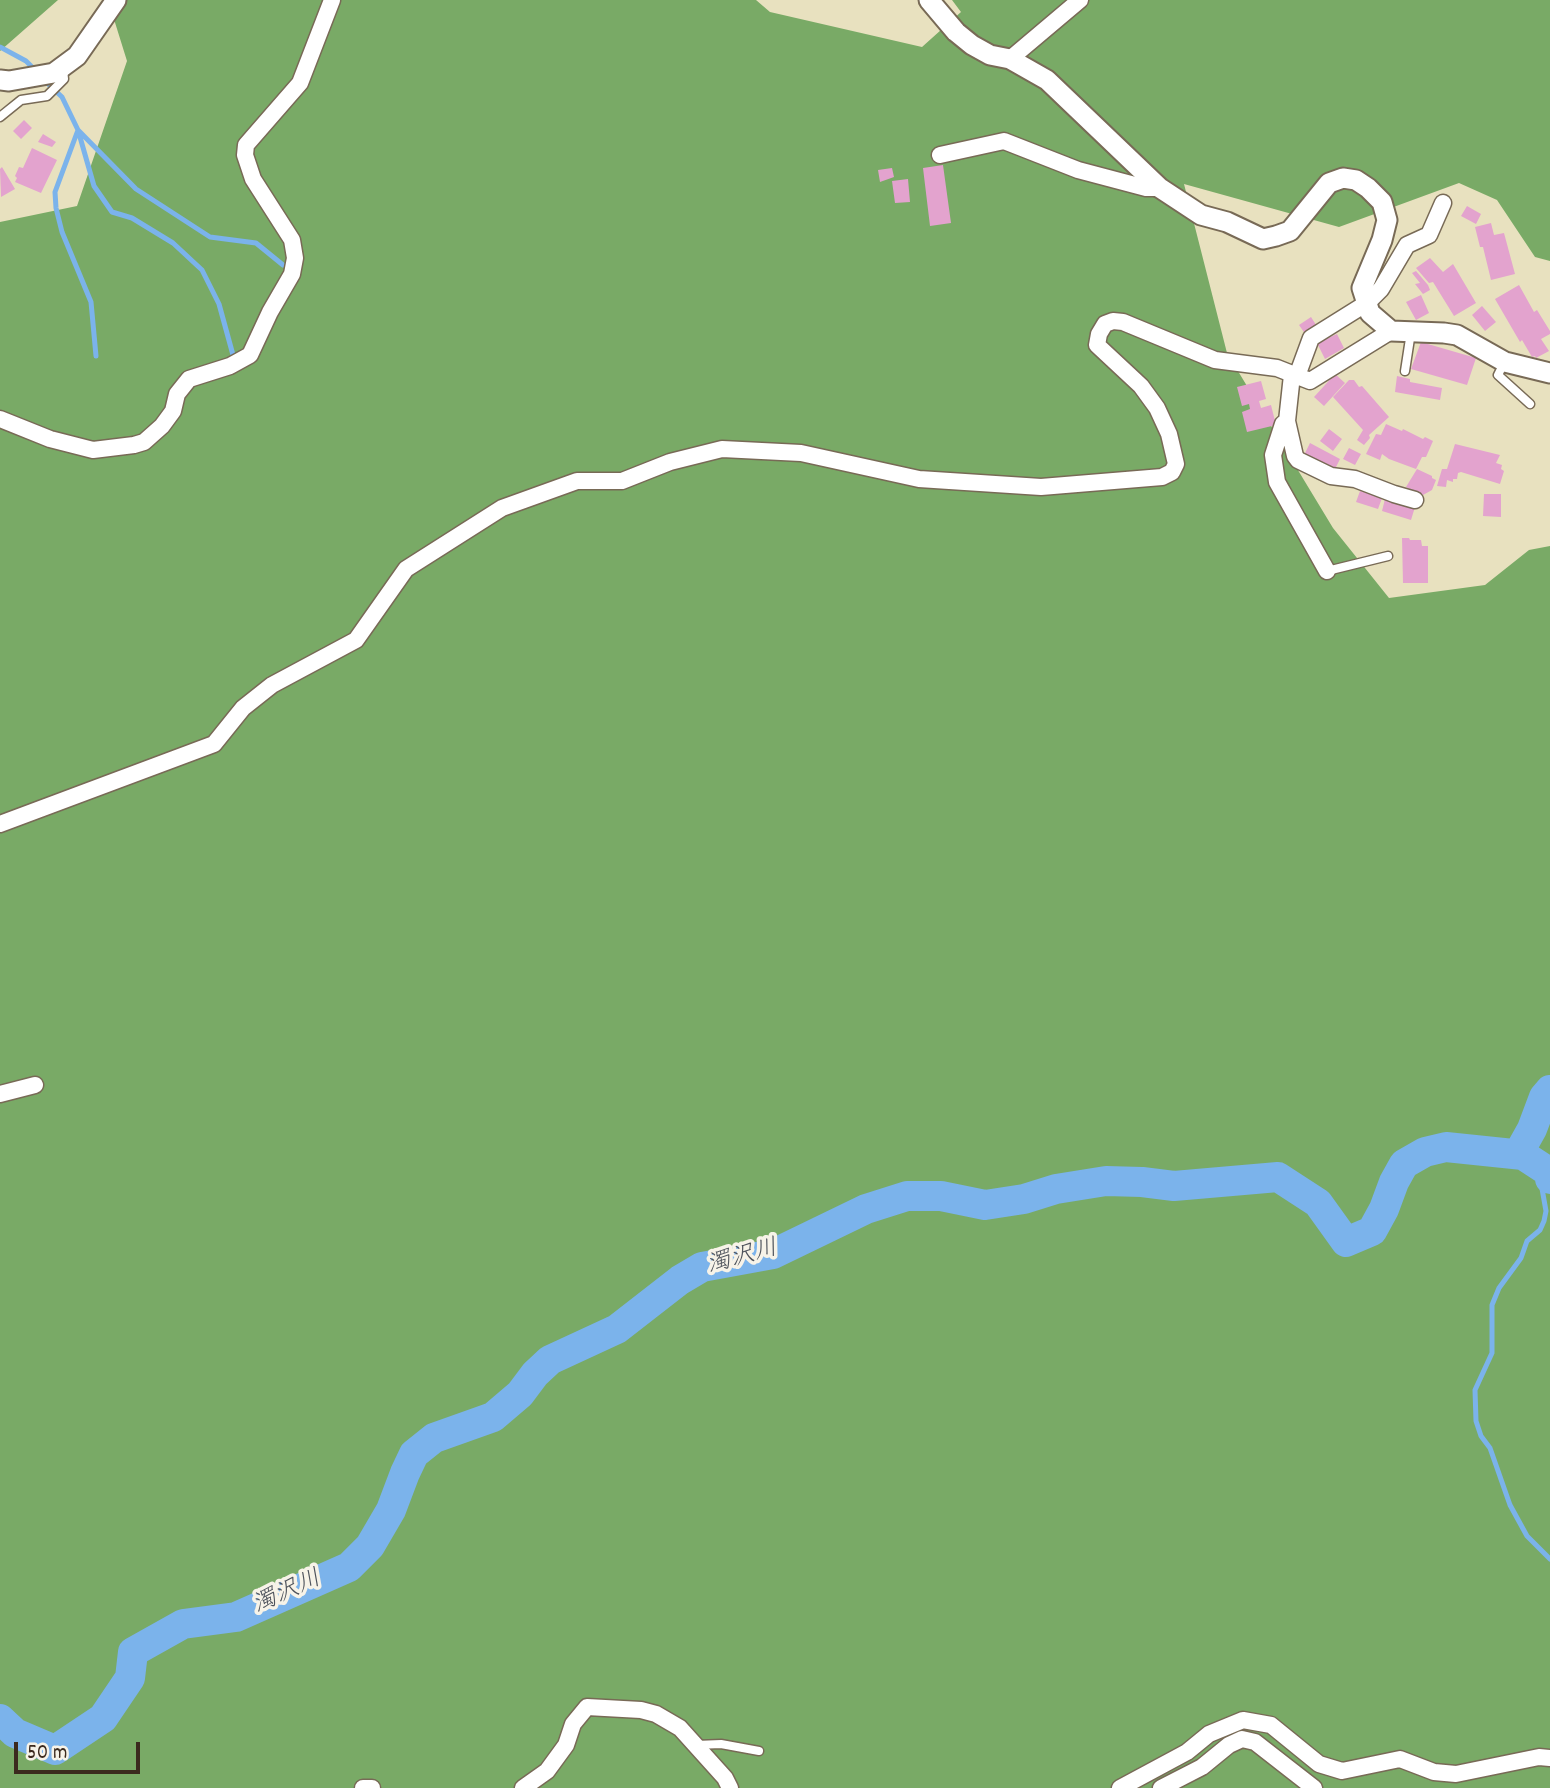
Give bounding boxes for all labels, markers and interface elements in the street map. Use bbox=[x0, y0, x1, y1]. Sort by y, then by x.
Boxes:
water label: 濁沢川 bbox=[704, 1236, 782, 1282]
water label: 濁沢川 bbox=[249, 1566, 327, 1622]
scale bar bbox=[18, 1728, 144, 1772]
text: 50 m bbox=[27, 1739, 67, 1769]

